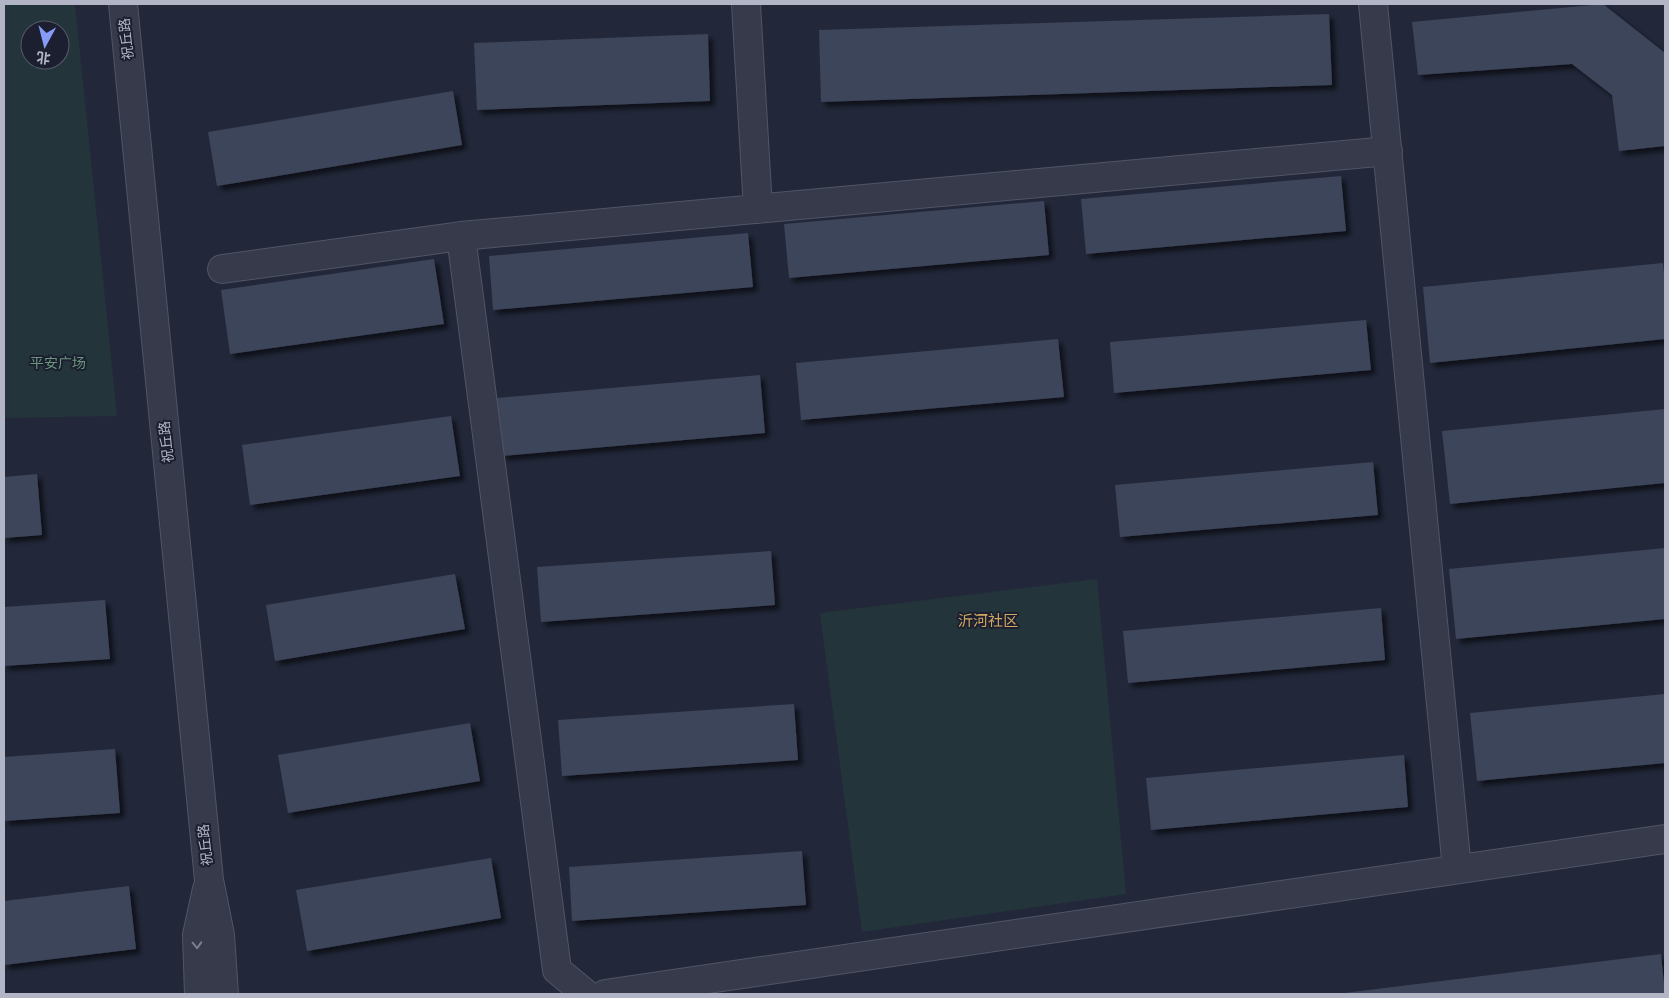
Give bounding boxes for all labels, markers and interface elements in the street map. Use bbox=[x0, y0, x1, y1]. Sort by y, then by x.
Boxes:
street label: 祝丘路 bbox=[114, 17, 137, 61]
north arrow bbox=[20, 20, 70, 70]
text: 北 bbox=[35, 48, 51, 69]
park label: 平安广场 bbox=[30, 353, 86, 372]
street label: 祝丘路 bbox=[154, 420, 177, 464]
district label: 沂河社区 bbox=[958, 610, 1018, 630]
street label: 祝丘路 bbox=[193, 823, 216, 867]
one-way arrow bbox=[192, 942, 202, 949]

